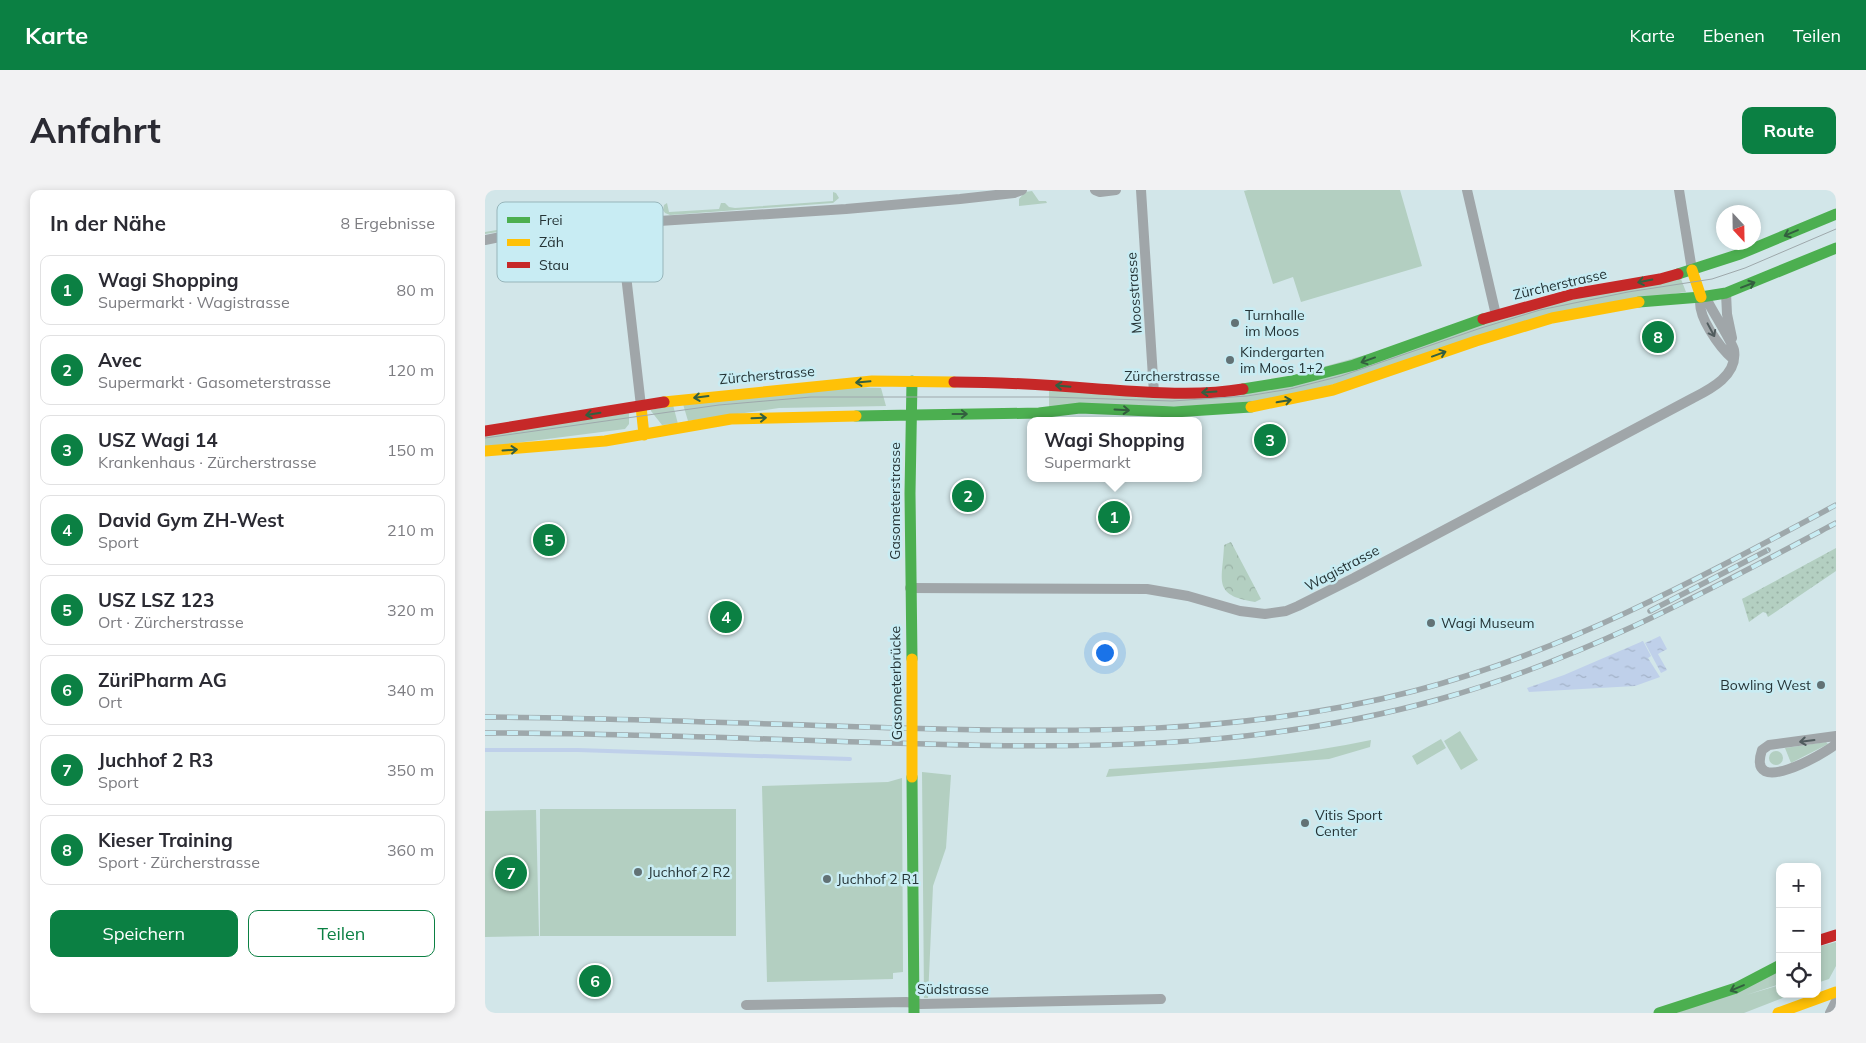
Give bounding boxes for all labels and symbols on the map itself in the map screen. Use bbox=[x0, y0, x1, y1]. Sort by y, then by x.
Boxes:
legend bbox=[497, 202, 663, 282]
north arrow bbox=[1716, 205, 1761, 250]
text: Frei bbox=[539, 211, 563, 229]
one-way arrow bbox=[1784, 229, 1799, 238]
text: Zäh bbox=[539, 233, 564, 251]
street label: Moosstrasse bbox=[1122, 252, 1146, 334]
text: Stau bbox=[539, 256, 569, 274]
street label: Zürcherstrasse bbox=[1511, 264, 1609, 304]
one-way arrow bbox=[1637, 277, 1653, 287]
one-way arrow bbox=[1740, 280, 1756, 289]
place label: Turnhalle im Moos bbox=[1245, 306, 1305, 340]
marker: Turnhalle im Moos bbox=[1229, 317, 1241, 329]
pin: 8 bbox=[1642, 318, 1674, 356]
one-way arrow bbox=[1707, 322, 1716, 337]
place label: Kindergarten im Moos 1+2 bbox=[1240, 343, 1324, 377]
one-way arrow bbox=[1431, 349, 1446, 358]
marker: Kindergarten im Moos 1+2 bbox=[1224, 354, 1236, 366]
one-way arrow bbox=[1361, 356, 1376, 365]
street label: Zürcherstrasse bbox=[719, 362, 815, 388]
street label: Zürcherstrasse bbox=[1124, 367, 1220, 385]
one-way arrow bbox=[855, 377, 871, 386]
one-way arrow bbox=[1056, 381, 1072, 390]
one-way arrow bbox=[1202, 388, 1218, 397]
one-way arrow bbox=[694, 392, 710, 402]
one-way arrow bbox=[1275, 396, 1291, 406]
one-way arrow bbox=[1114, 405, 1130, 415]
one-way arrow bbox=[585, 409, 601, 419]
one-way arrow bbox=[952, 409, 968, 419]
one-way arrow bbox=[751, 413, 767, 422]
pin: 3 bbox=[1254, 421, 1286, 459]
street label: Gasometerstrasse bbox=[886, 442, 904, 560]
one-way arrow bbox=[502, 445, 518, 454]
pin: 2 bbox=[952, 477, 984, 515]
pin: 1 bbox=[1098, 498, 1130, 536]
pin: 5 bbox=[533, 521, 565, 559]
street label: Wagistrasse bbox=[1302, 541, 1382, 595]
pin: 4 bbox=[710, 598, 742, 636]
place label: Wagi Museum bbox=[1441, 614, 1535, 632]
marker: Wagi Museum bbox=[1425, 617, 1437, 629]
street label: Gasometerbrücke bbox=[886, 626, 906, 740]
your location bbox=[1092, 640, 1118, 666]
place label: Bowling West bbox=[1720, 676, 1811, 694]
marker: Bowling West bbox=[1815, 679, 1827, 691]
one-way arrow bbox=[1799, 736, 1815, 746]
place label: Vitis Sport Center bbox=[1315, 806, 1383, 840]
marker: Vitis Sport Center bbox=[1299, 817, 1311, 829]
pin: 7 bbox=[495, 854, 527, 892]
place label: Juchhof 2 R2 bbox=[648, 863, 730, 881]
marker: Juchhof 2 R2 bbox=[632, 866, 644, 878]
place label: Juchhof 2 R1 bbox=[837, 870, 919, 888]
marker: Juchhof 2 R1 bbox=[821, 873, 833, 885]
pin: 6 bbox=[579, 962, 611, 1000]
street label: Südstrasse bbox=[917, 980, 989, 998]
one-way arrow bbox=[1730, 983, 1745, 993]

